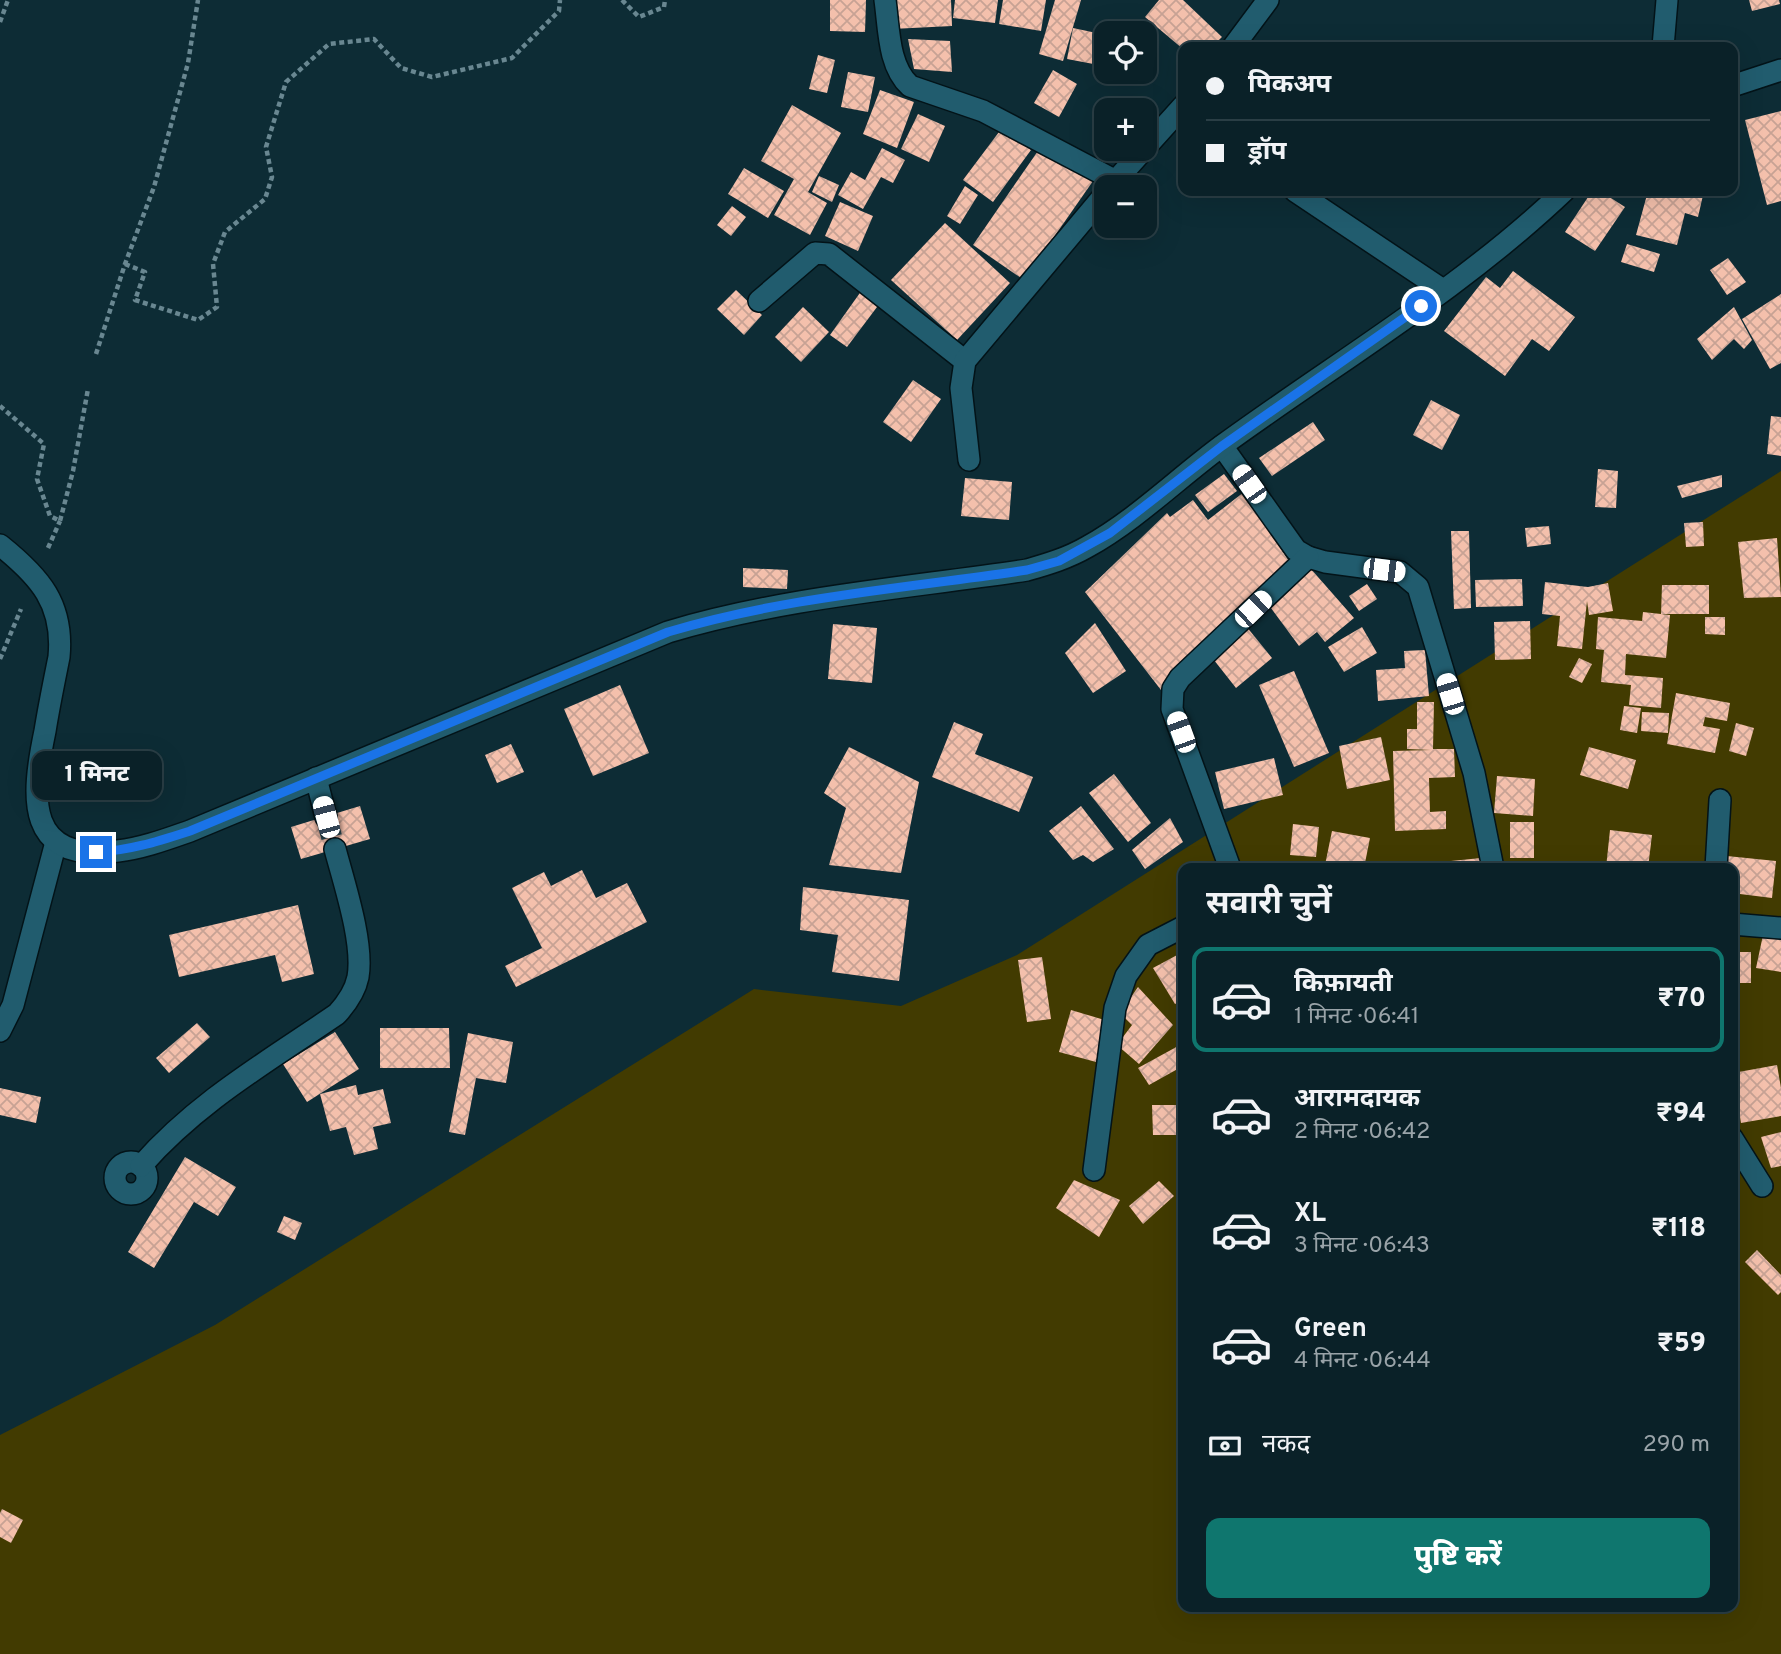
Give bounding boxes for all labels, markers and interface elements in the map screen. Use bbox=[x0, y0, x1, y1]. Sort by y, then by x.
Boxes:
map controls bbox=[1094, 21, 1157, 238]
button: locate bbox=[1094, 21, 1157, 84]
text: पिकअप bbox=[1248, 69, 1331, 102]
button: + bbox=[1094, 98, 1157, 161]
text: ड्रॉप bbox=[1248, 136, 1286, 169]
button: − bbox=[1094, 175, 1157, 238]
route start bbox=[1405, 290, 1437, 322]
car bbox=[1229, 461, 1270, 507]
car bbox=[1362, 557, 1407, 583]
car bbox=[1231, 587, 1276, 631]
car bbox=[1434, 671, 1467, 717]
car bbox=[1164, 709, 1199, 755]
callout: 1 मिनट bbox=[31, 750, 161, 800]
text: 1 मिनट bbox=[65, 761, 129, 790]
car bbox=[311, 794, 342, 840]
route end bbox=[80, 836, 112, 868]
text: सवारी चुनें bbox=[1206, 885, 1332, 925]
icon: car bbox=[1210, 968, 1273, 1031]
text: किफ़ायती bbox=[1294, 968, 1393, 1001]
text: ₹70 bbox=[1657, 983, 1706, 1016]
text: 1 मिनट · 06:41 bbox=[1294, 1003, 1419, 1032]
icon: car bbox=[1210, 1083, 1273, 1146]
text: आरामदायक bbox=[1294, 1083, 1420, 1116]
text: ₹94 bbox=[1656, 1098, 1706, 1131]
text: 2 मिनट · 06:42 bbox=[1294, 1118, 1430, 1147]
icon: car bbox=[1210, 1198, 1273, 1261]
text: XL bbox=[1294, 1198, 1326, 1231]
text: ₹118 bbox=[1651, 1213, 1706, 1246]
text: 3 मिनट · 06:43 bbox=[1294, 1232, 1430, 1261]
icon: car bbox=[1210, 1313, 1273, 1376]
text: Green bbox=[1294, 1313, 1367, 1346]
text: ₹59 bbox=[1657, 1328, 1706, 1361]
text: 4 मिनट · 06:44 bbox=[1294, 1347, 1431, 1376]
icon: cash bbox=[1206, 1427, 1244, 1465]
text: नकद bbox=[1262, 1429, 1310, 1462]
text: 290 m bbox=[1643, 1431, 1710, 1460]
button: पुष्टि करें bbox=[1206, 1518, 1710, 1598]

